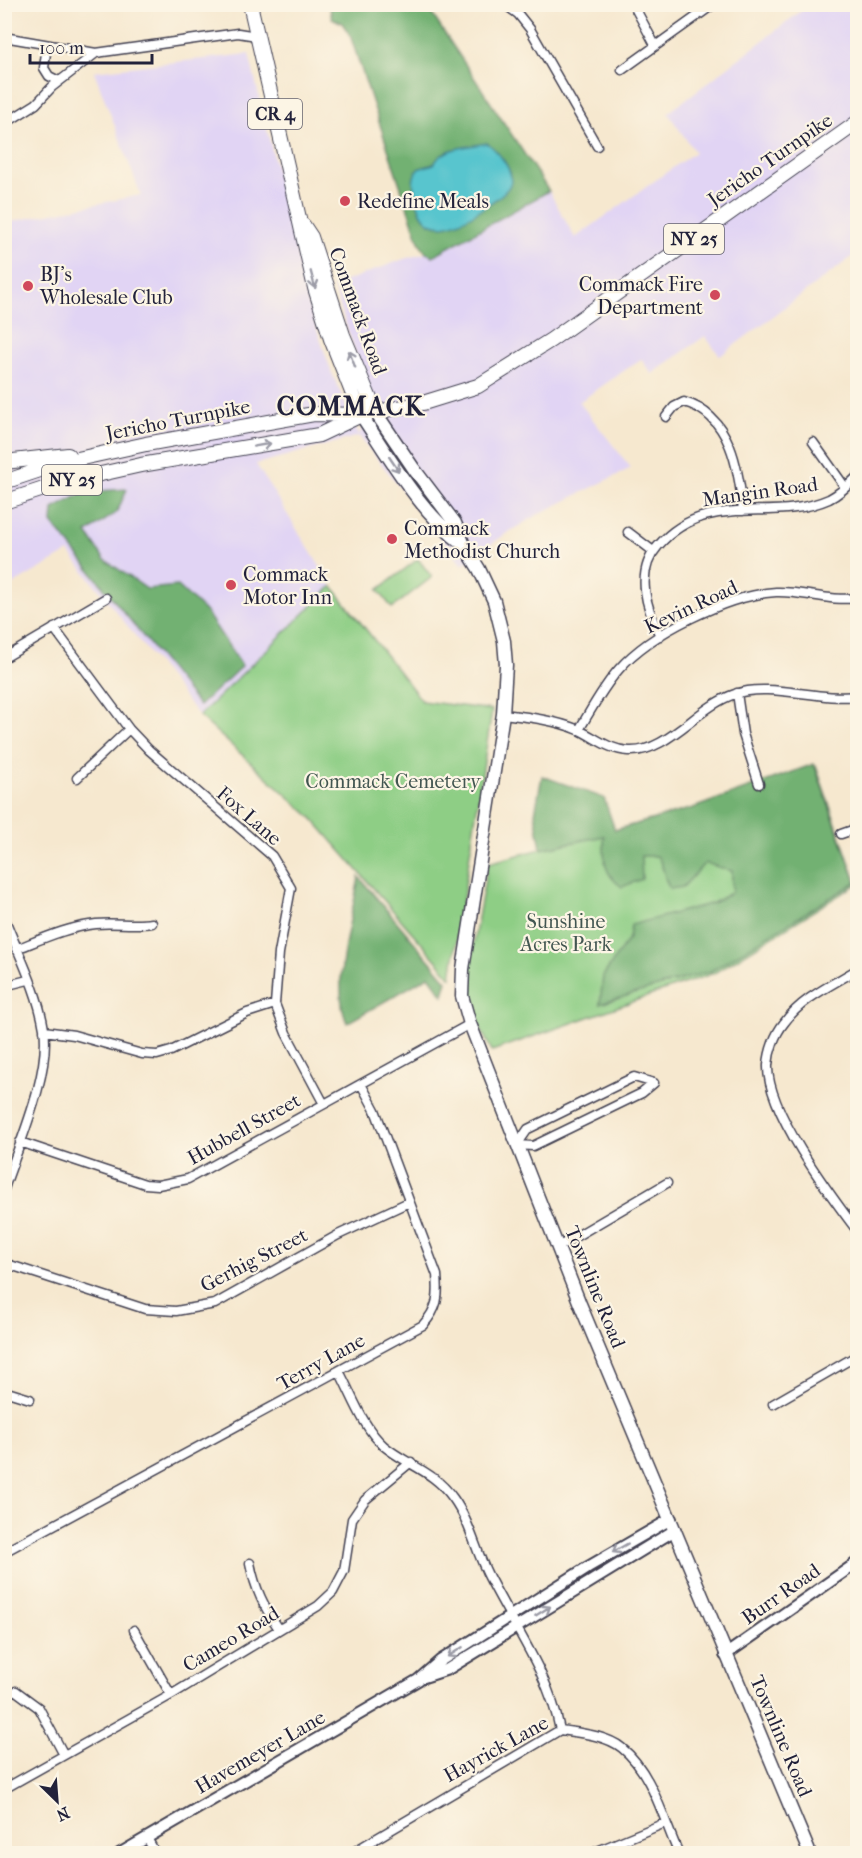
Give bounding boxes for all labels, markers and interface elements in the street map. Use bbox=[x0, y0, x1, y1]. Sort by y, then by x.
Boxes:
scale bar bbox=[30, 27, 152, 65]
text: 100 m bbox=[39, 38, 84, 59]
road number: CR 4 bbox=[248, 99, 302, 129]
street label: Jericho Turnpike bbox=[702, 108, 837, 213]
place label: Redefine Meals bbox=[357, 190, 489, 213]
marker: Redefine Meals bbox=[338, 194, 352, 208]
road number: NY 25 bbox=[664, 224, 724, 254]
street label: Commack Road bbox=[324, 244, 392, 379]
place label: BJ's Wholesale Club bbox=[39, 263, 173, 309]
one-way arrow bbox=[307, 270, 319, 289]
place label: Commack Fire Department bbox=[579, 273, 703, 319]
marker: BJ's Wholesale Club bbox=[21, 279, 35, 293]
marker: Commack Fire Department bbox=[708, 288, 722, 302]
one-way arrow bbox=[346, 350, 357, 369]
district label: COMMACK bbox=[277, 391, 426, 422]
street label: Jericho Turnpike bbox=[102, 395, 252, 446]
one-way arrow bbox=[252, 439, 272, 450]
one-way arrow bbox=[388, 455, 400, 471]
road number: NY 25 bbox=[42, 465, 102, 495]
street label: Mangin Road bbox=[701, 472, 820, 511]
place label: Commack Methodist Church bbox=[404, 517, 561, 563]
marker: Commack Methodist Church bbox=[385, 532, 399, 546]
place label: Commack Motor Inn bbox=[243, 563, 332, 609]
street label: Kevin Road bbox=[641, 575, 742, 639]
marker: Commack Motor Inn bbox=[224, 578, 238, 592]
park label: Commack Cemetery bbox=[305, 770, 482, 793]
street label: Fox Lane bbox=[212, 782, 286, 850]
park label: Sunshine Acres Park bbox=[519, 910, 612, 956]
street label: Hubbell Street bbox=[183, 1088, 305, 1170]
street label: Gerhig Street bbox=[197, 1223, 311, 1297]
street label: Townline Road bbox=[560, 1223, 630, 1352]
street label: Terry Lane bbox=[273, 1329, 369, 1395]
one-way arrow bbox=[612, 1543, 629, 1555]
street label: Burr Road bbox=[737, 1558, 825, 1629]
street label: Cameo Road bbox=[179, 1601, 284, 1677]
one-way arrow bbox=[534, 1605, 551, 1617]
one-way arrow bbox=[447, 1646, 464, 1658]
street label: Townline Road bbox=[745, 1672, 817, 1801]
street label: Havemeyer Lane bbox=[191, 1705, 329, 1798]
street label: Hayrick Lane bbox=[440, 1711, 552, 1787]
north arrow bbox=[27, 1771, 87, 1831]
text: N bbox=[53, 1803, 73, 1826]

